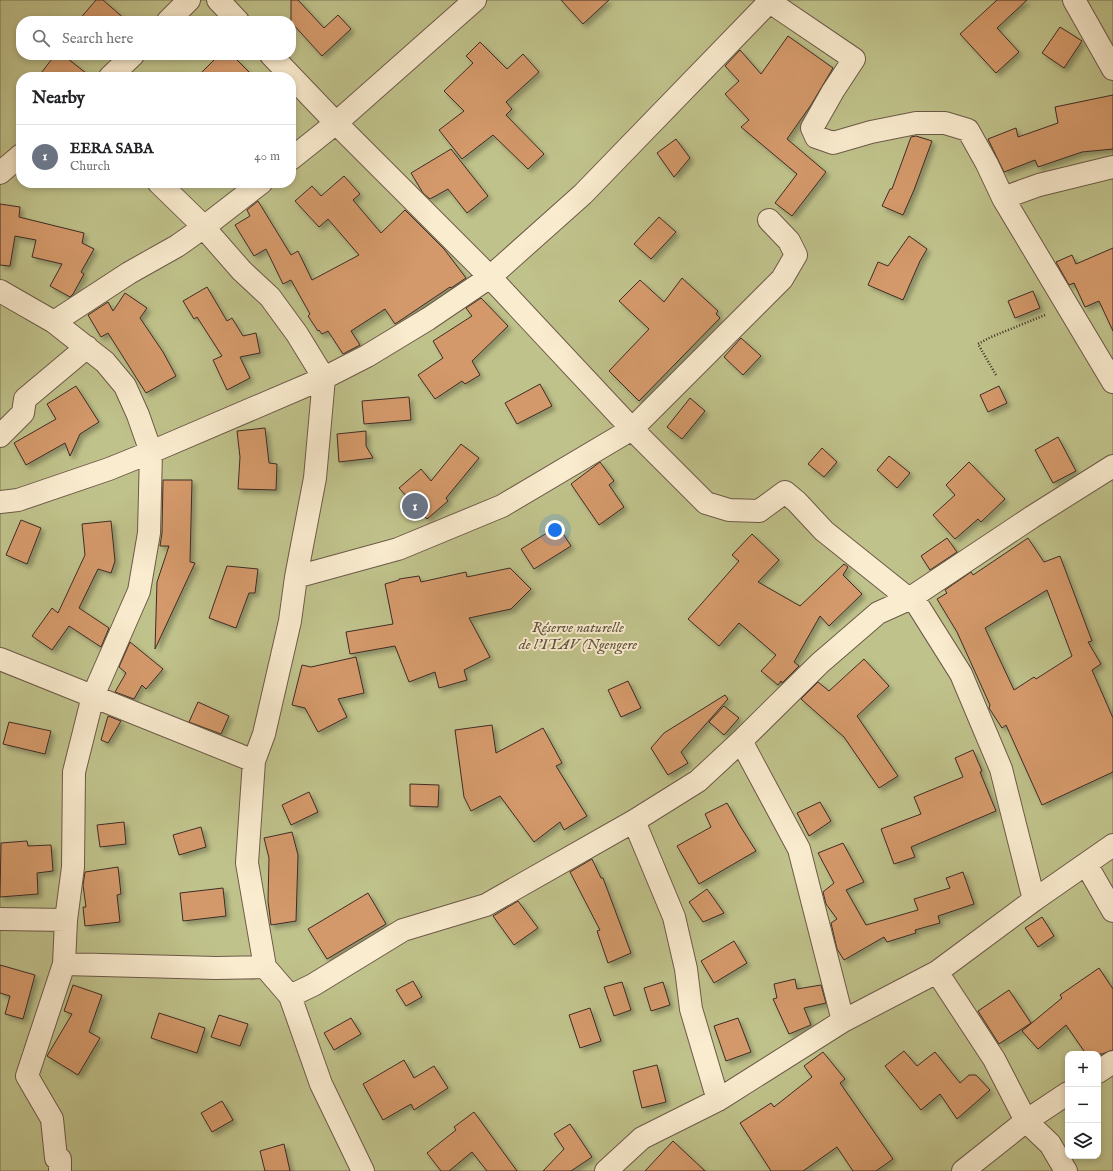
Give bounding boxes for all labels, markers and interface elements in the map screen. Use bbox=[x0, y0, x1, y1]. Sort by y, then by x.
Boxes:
search box bbox=[16, 16, 296, 60]
icon: search bbox=[30, 27, 52, 49]
text: Search here bbox=[62, 29, 133, 48]
text: Nearby bbox=[32, 88, 85, 109]
text: EERA SABA bbox=[70, 139, 153, 158]
text: 1 bbox=[43, 148, 47, 165]
text: 40 m bbox=[254, 148, 280, 165]
text: Church bbox=[70, 158, 110, 175]
pin: 1 bbox=[402, 491, 428, 521]
your location bbox=[545, 520, 565, 540]
park label: Réserve naturelle de l'ITAV (Ngengere bbox=[518, 618, 637, 655]
map controls bbox=[1065, 1051, 1101, 1159]
button: + bbox=[1065, 1051, 1101, 1087]
button: − bbox=[1065, 1087, 1101, 1123]
button: layers bbox=[1065, 1123, 1101, 1159]

